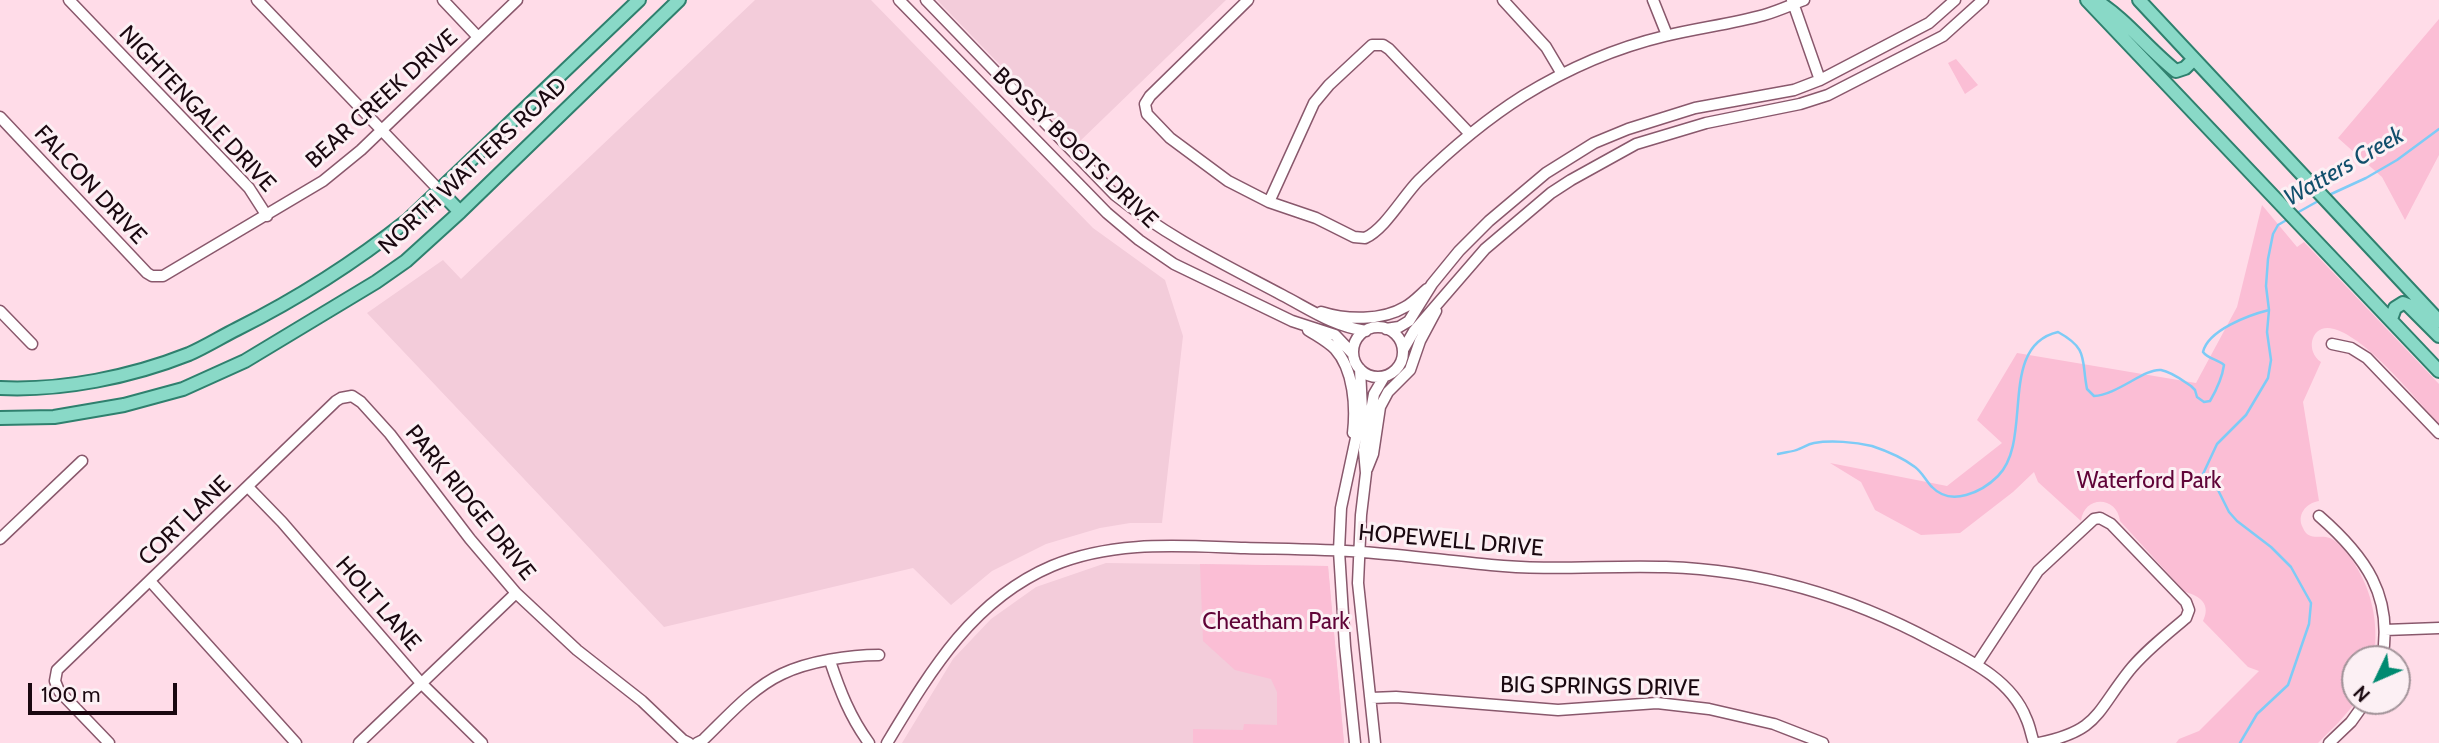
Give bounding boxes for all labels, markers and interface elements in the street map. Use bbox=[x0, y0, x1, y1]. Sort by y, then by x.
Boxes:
street label: NIGHTENGALE DRIVE bbox=[113, 20, 281, 198]
street label: BEAR CREEK DRIVE bbox=[300, 24, 464, 174]
street label: BOSSY BOOTS DRIVE bbox=[987, 62, 1163, 234]
street label: NORTH WATTERS ROAD bbox=[373, 72, 573, 260]
street label: FALCON DRIVE bbox=[28, 120, 152, 250]
water label: Watters Creek bbox=[2279, 121, 2409, 213]
street label: PARK RIDGE DRIVE bbox=[399, 420, 541, 586]
park label: Waterford Park bbox=[2077, 467, 2221, 495]
street label: CORT LANE bbox=[133, 470, 237, 572]
street label: HOPEWELL DRIVE bbox=[1357, 519, 1545, 563]
street label: HOLT LANE bbox=[330, 551, 426, 657]
park label: Cheatham Park bbox=[1202, 608, 1350, 636]
north arrow bbox=[2341, 645, 2411, 715]
scale bar bbox=[32, 670, 180, 714]
street label: BIG SPRINGS DRIVE bbox=[1500, 671, 1700, 703]
text: N bbox=[2349, 681, 2375, 706]
text: 100 m bbox=[41, 682, 100, 707]

